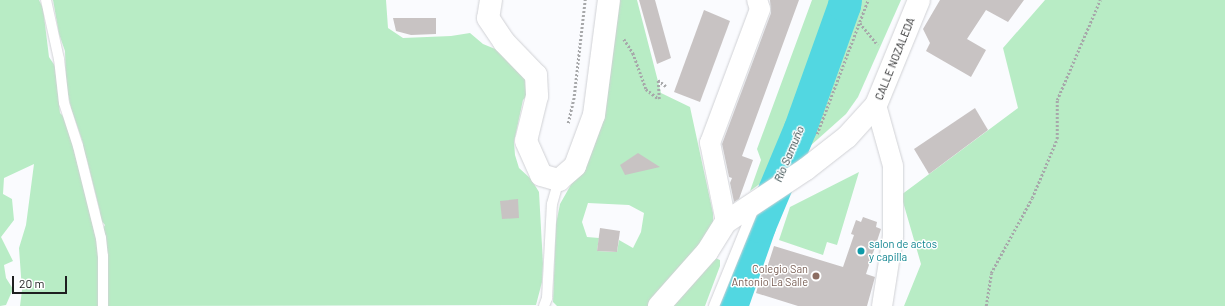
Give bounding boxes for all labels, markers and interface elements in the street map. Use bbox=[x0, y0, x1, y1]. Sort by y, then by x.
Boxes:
street label: CALLE NOZALEDA bbox=[872, 16, 918, 102]
water label: Río Samuño bbox=[771, 124, 807, 184]
place label: salon de actos y capilla bbox=[869, 238, 937, 264]
marker: salon de actos y capilla bbox=[856, 246, 866, 256]
place label: Colegio San Antonio La Salle bbox=[732, 263, 808, 289]
scale bar bbox=[14, 268, 69, 294]
marker: Colegio San Antonio La Salle bbox=[811, 271, 821, 281]
text: 20 m bbox=[19, 276, 45, 290]

